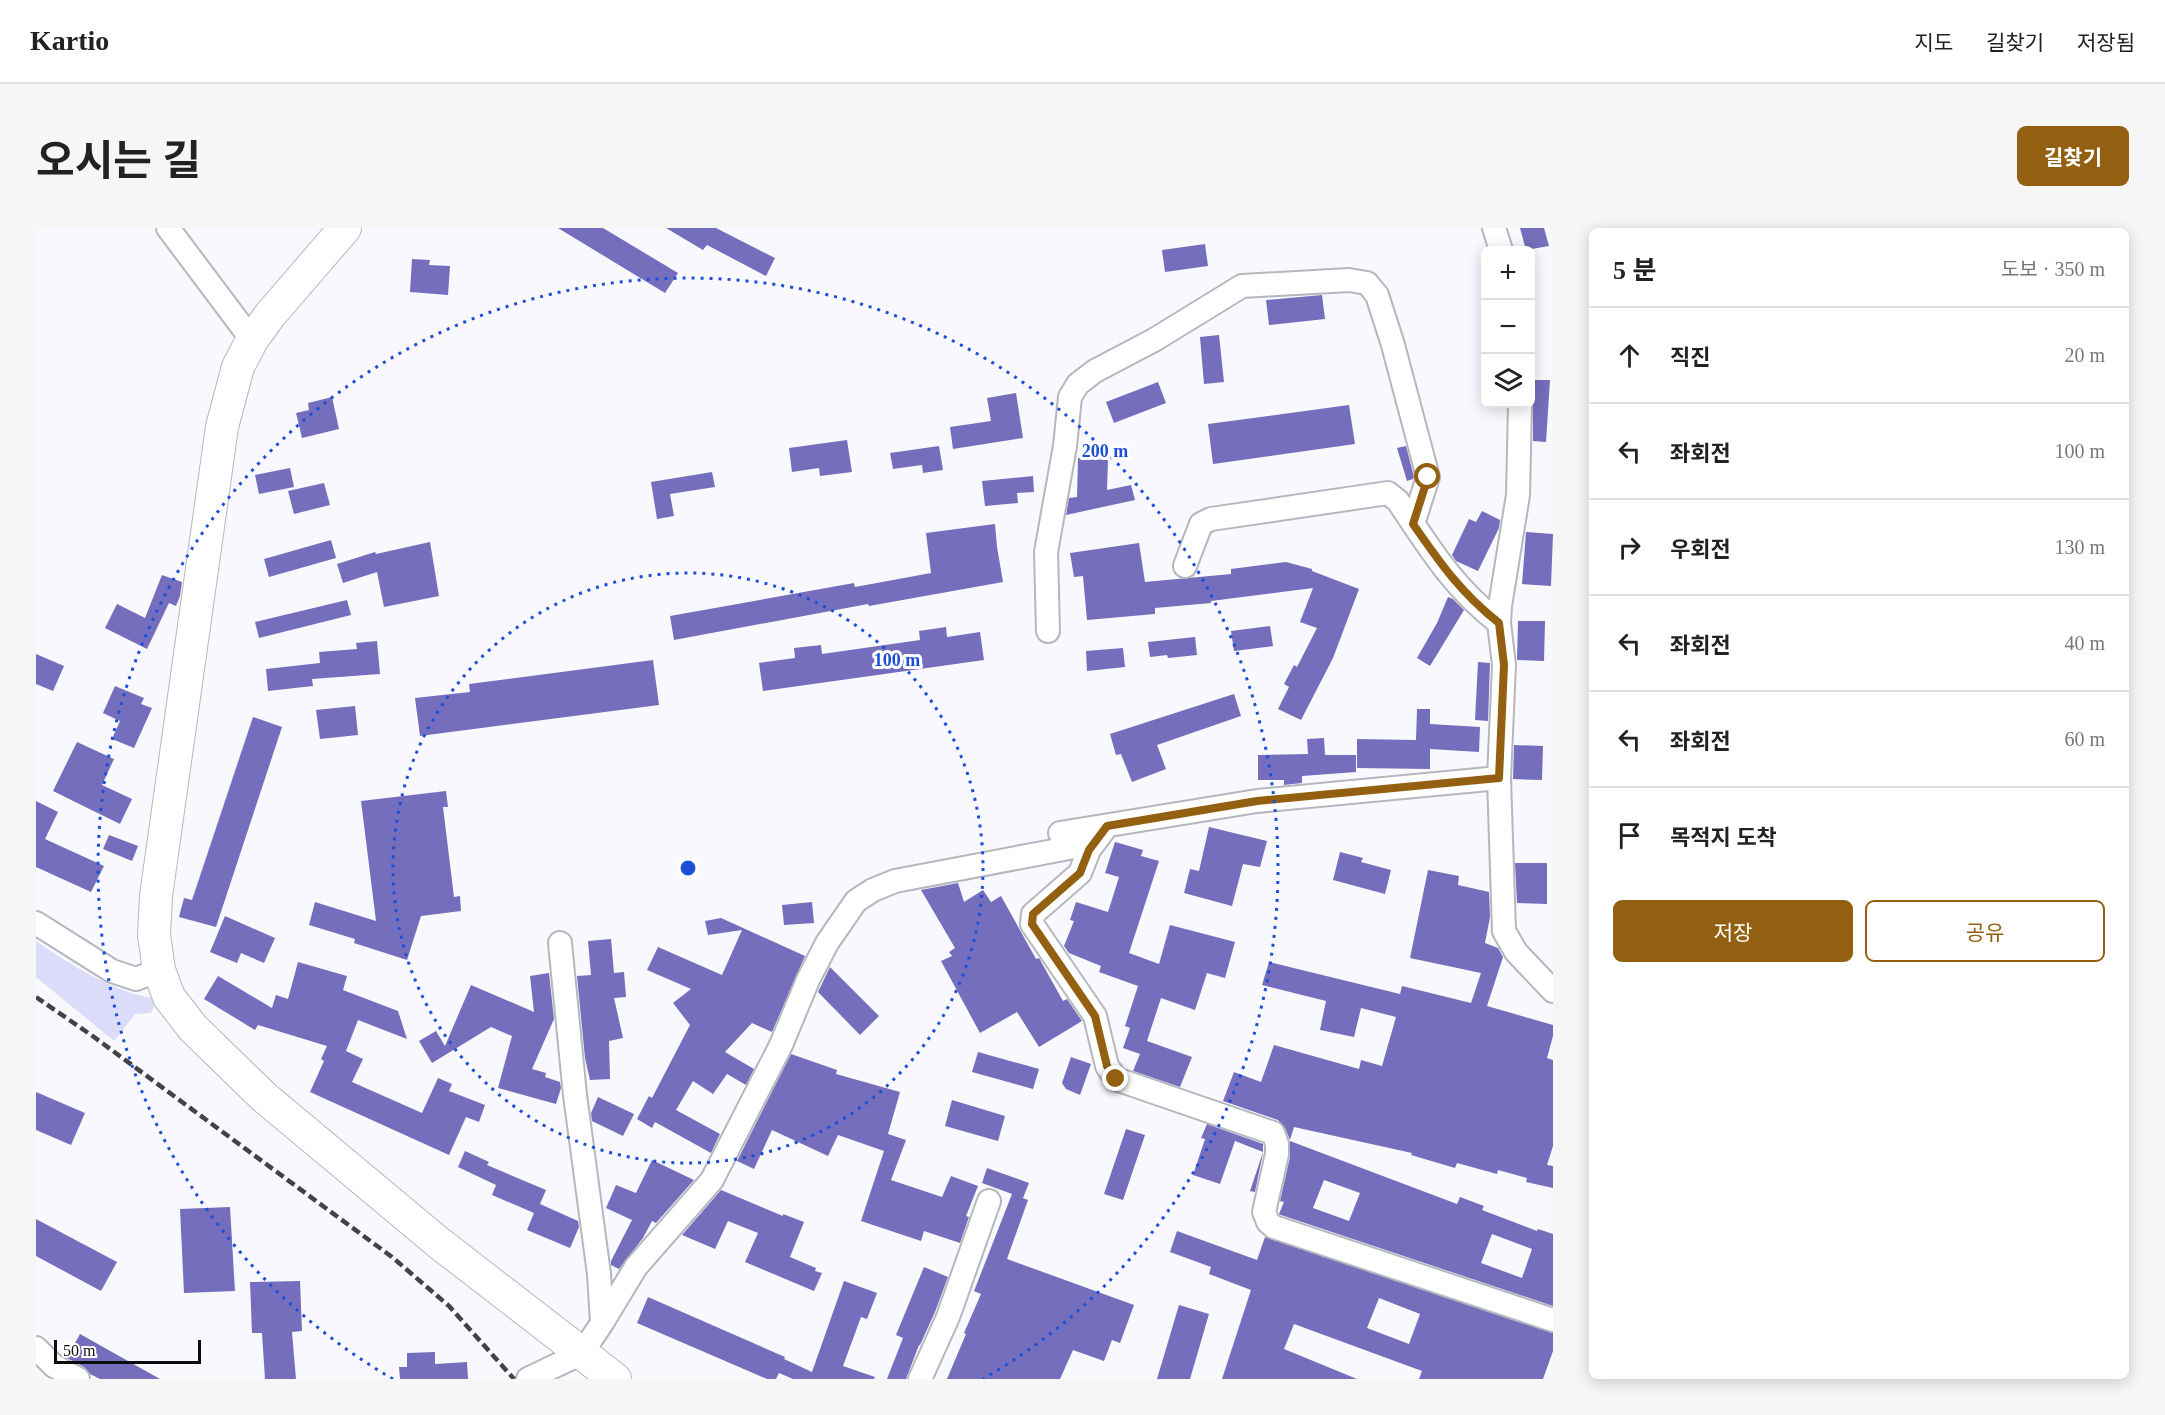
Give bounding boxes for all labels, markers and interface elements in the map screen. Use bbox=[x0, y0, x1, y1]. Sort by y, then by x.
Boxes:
text: Kartio bbox=[30, 25, 109, 56]
text: 지도 bbox=[1914, 31, 1953, 55]
text: 길찾기 bbox=[1986, 31, 2044, 55]
text: 저장됨 bbox=[2077, 31, 2135, 55]
button: 길찾기 bbox=[2017, 126, 2129, 186]
text: 오시는 길 bbox=[36, 138, 201, 184]
map controls bbox=[1481, 246, 1535, 408]
button: + bbox=[1481, 246, 1535, 300]
text: 5 분 bbox=[1613, 256, 1656, 285]
text: 도보 · 350 m bbox=[2001, 258, 2105, 280]
button: − bbox=[1481, 300, 1535, 354]
icon: ahead bbox=[1613, 339, 1646, 372]
text: 20 m bbox=[2064, 344, 2105, 366]
text: 직진 bbox=[1670, 345, 1710, 370]
button: layers bbox=[1481, 354, 1535, 408]
icon: left bbox=[1613, 435, 1646, 468]
text: 100 m bbox=[2054, 440, 2105, 462]
text: 200 m bbox=[1082, 441, 1128, 461]
text: 좌회전 bbox=[1670, 441, 1731, 466]
route start bbox=[1414, 463, 1440, 489]
icon: right bbox=[1613, 531, 1646, 564]
text: 130 m bbox=[2054, 536, 2105, 558]
text: 우회전 bbox=[1670, 537, 1731, 562]
icon: left bbox=[1613, 627, 1646, 660]
text: 40 m bbox=[2064, 632, 2105, 654]
text: 좌회전 bbox=[1670, 633, 1731, 658]
text: 100 m bbox=[874, 650, 920, 670]
icon: left bbox=[1613, 723, 1646, 756]
text: 60 m bbox=[2064, 728, 2105, 750]
text: 좌회전 bbox=[1670, 729, 1731, 754]
icon: arrive bbox=[1613, 819, 1646, 852]
text: 목적지 도착 bbox=[1670, 825, 1777, 850]
centre of rings bbox=[678, 858, 698, 878]
button: 저장 bbox=[1613, 900, 1853, 962]
button: 공유 bbox=[1865, 900, 2105, 962]
route end bbox=[1102, 1065, 1128, 1091]
scale bar bbox=[54, 1337, 201, 1364]
text: 50 m bbox=[63, 1342, 95, 1359]

